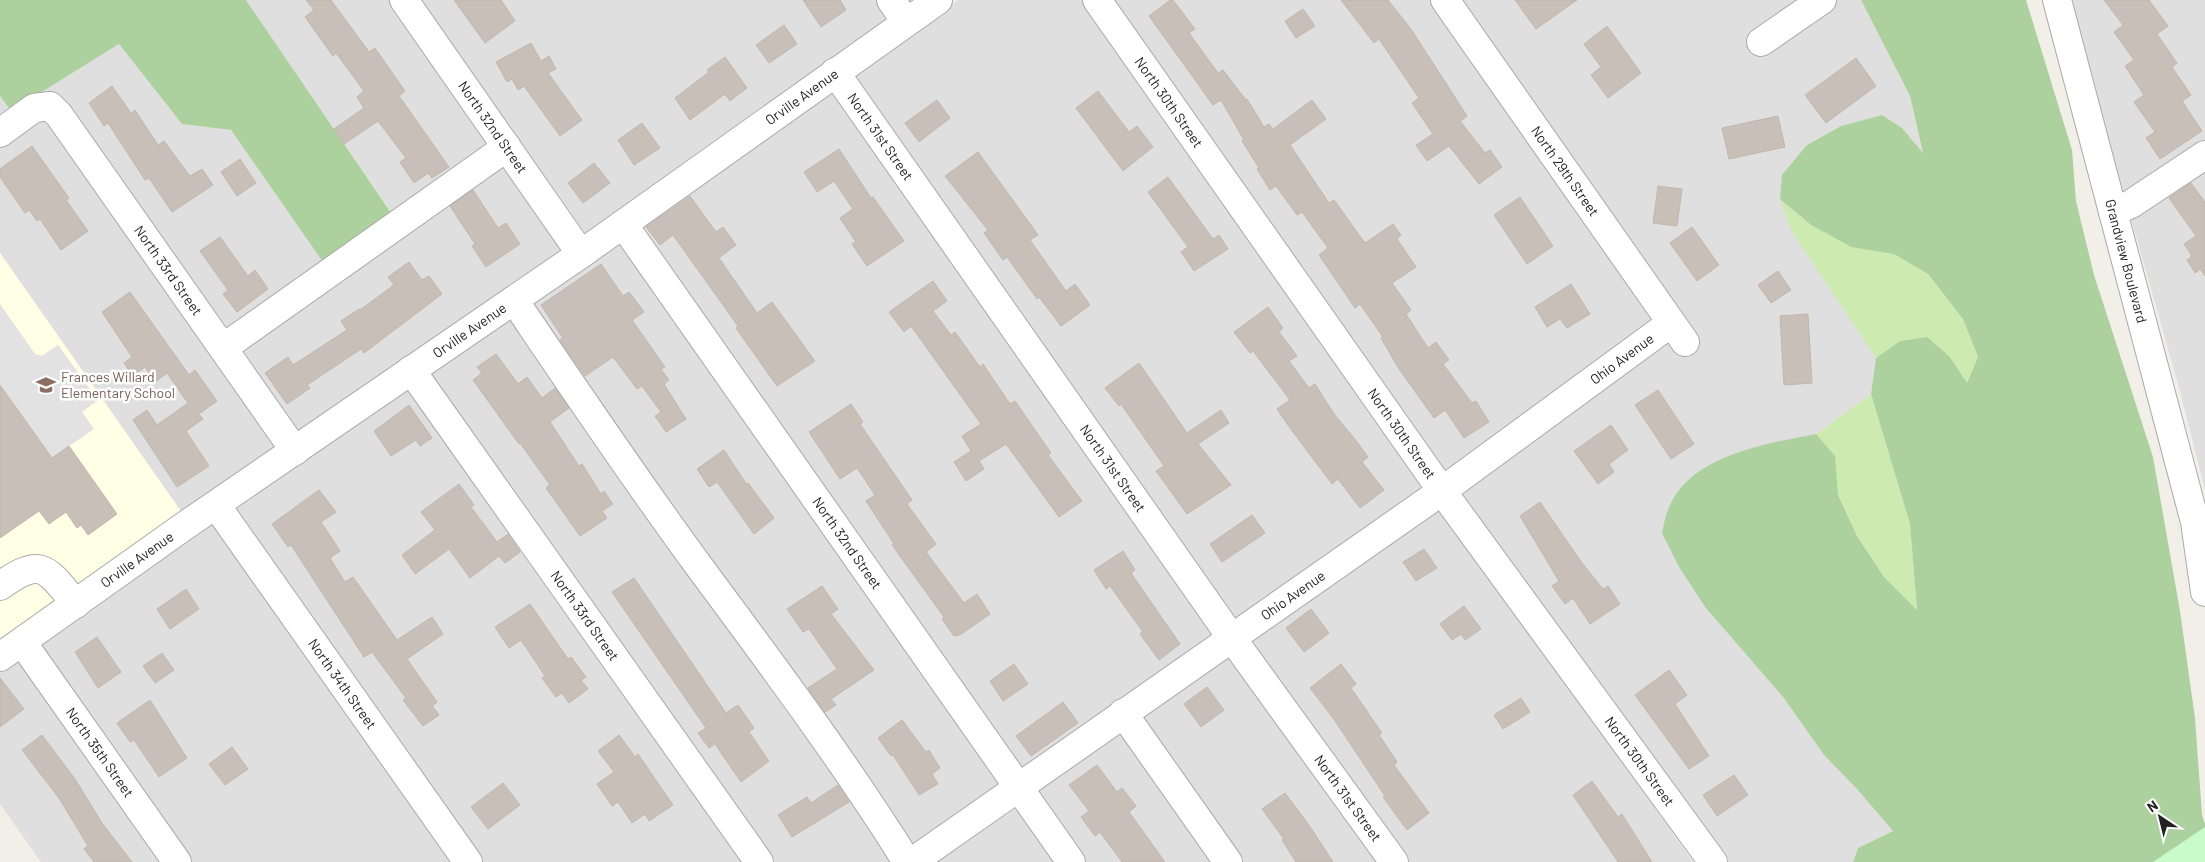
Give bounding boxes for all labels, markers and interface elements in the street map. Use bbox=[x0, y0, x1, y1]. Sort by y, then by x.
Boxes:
street label: North 30th Street bbox=[1132, 53, 1207, 151]
street label: Orville Avenue bbox=[762, 65, 841, 128]
street label: North 32nd Street bbox=[455, 77, 531, 176]
street label: North 31st Street bbox=[844, 89, 917, 183]
street label: North 29th Street bbox=[1528, 122, 1603, 219]
street label: Grandview Boulevard bbox=[2102, 197, 2151, 325]
street label: North 33rd Street bbox=[131, 222, 206, 318]
street label: Orville Avenue bbox=[429, 299, 509, 361]
street label: Ohio Avenue bbox=[1586, 330, 1657, 388]
place label: Frances Willard Elementary School bbox=[61, 368, 175, 401]
school or university icon: Frances Willard Elementary School bbox=[35, 374, 57, 396]
street label: North 30th Street bbox=[1364, 385, 1440, 482]
street label: North 31st Street bbox=[1077, 421, 1150, 515]
street label: North 32nd Street bbox=[809, 493, 886, 592]
street label: Orville Avenue bbox=[97, 528, 177, 591]
street label: North 33rd Street bbox=[548, 567, 623, 664]
street label: Ohio Avenue bbox=[1257, 567, 1328, 623]
street label: North 34th Street bbox=[305, 635, 380, 732]
street label: North 35th Street bbox=[63, 704, 138, 800]
street label: North 30th Street bbox=[1602, 713, 1678, 809]
street label: North 31st Street bbox=[1311, 751, 1385, 845]
north arrow bbox=[2135, 792, 2185, 842]
text: N bbox=[2144, 796, 2161, 816]

